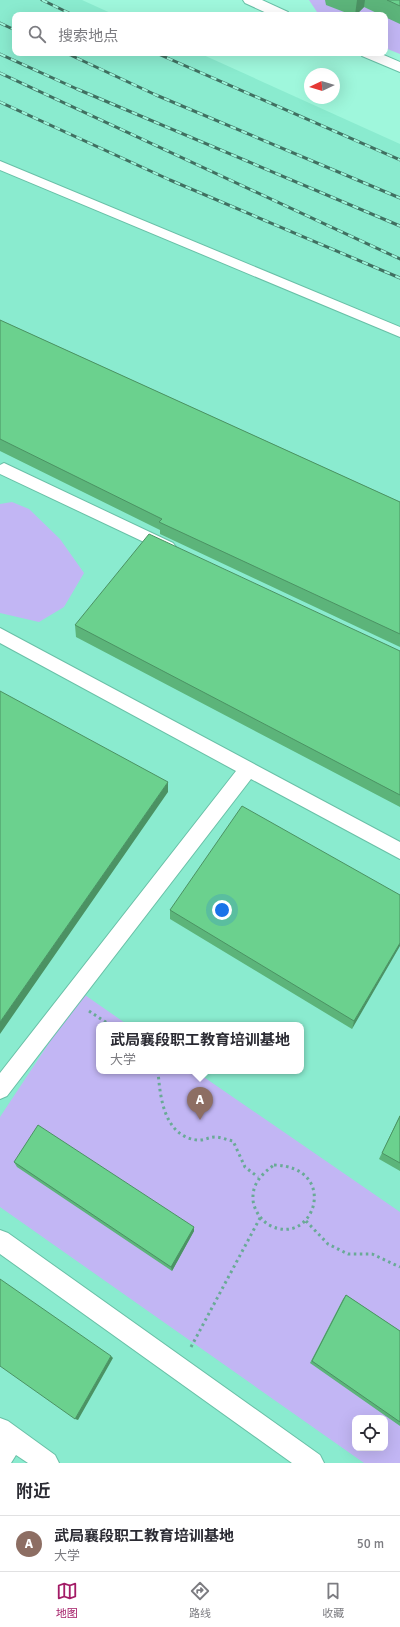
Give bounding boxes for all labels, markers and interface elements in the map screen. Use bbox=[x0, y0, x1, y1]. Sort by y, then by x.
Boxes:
search box bbox=[12, 12, 388, 56]
icon: search bbox=[26, 23, 48, 45]
text: 搜索地点 bbox=[58, 27, 118, 45]
north arrow bbox=[304, 68, 340, 104]
your location bbox=[212, 900, 232, 920]
popup bbox=[96, 1022, 304, 1074]
text: 武局襄段职工教育培训基地 bbox=[110, 1031, 290, 1049]
text: 大学 bbox=[110, 1052, 136, 1068]
pin: A bbox=[187, 1087, 213, 1120]
map controls bbox=[352, 1415, 388, 1451]
button: locate bbox=[352, 1415, 388, 1451]
text: 附近 bbox=[16, 1481, 50, 1502]
text: 武局襄段职工教育培训基地 bbox=[54, 1527, 234, 1545]
text: A bbox=[25, 1536, 33, 1552]
text: 50 m bbox=[357, 1536, 384, 1552]
text: 大学 bbox=[54, 1548, 80, 1564]
tab: 地图 bbox=[56, 1580, 78, 1620]
tab: 路线 bbox=[189, 1580, 211, 1620]
tab: 收藏 bbox=[322, 1580, 344, 1620]

